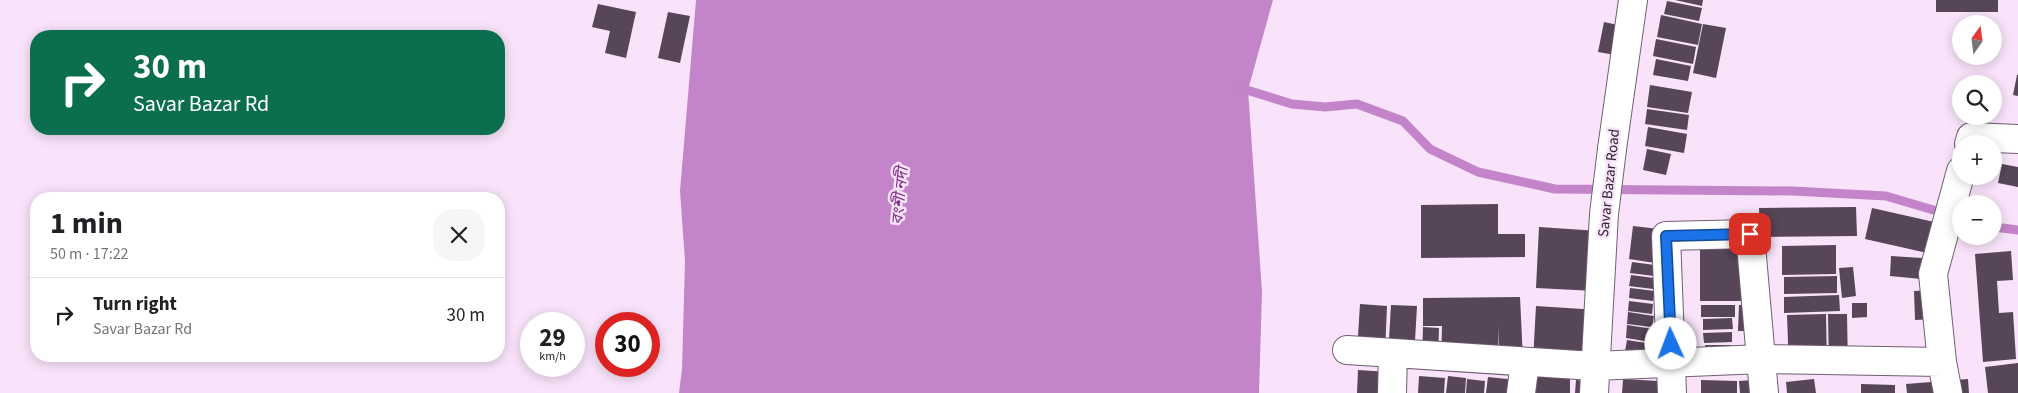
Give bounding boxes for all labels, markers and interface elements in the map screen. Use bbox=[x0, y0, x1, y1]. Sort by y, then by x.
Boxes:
north arrow bbox=[1952, 15, 2002, 65]
map controls bbox=[1952, 15, 2002, 245]
text: 30 m bbox=[133, 42, 207, 92]
icon: right bbox=[50, 50, 115, 115]
button: search bbox=[1952, 75, 2002, 125]
text: Savar Bazar Rd bbox=[133, 88, 269, 120]
street label: Savar Bazar Road bbox=[1593, 128, 1625, 238]
button: + bbox=[1952, 135, 2002, 185]
water label: বংশী নদী bbox=[886, 163, 914, 226]
button: − bbox=[1952, 195, 2002, 245]
text: 1 min bbox=[50, 202, 123, 245]
button: close bbox=[433, 209, 485, 261]
pin bbox=[1729, 213, 1771, 255]
icon: arrive bbox=[1736, 220, 1764, 248]
text: 50 m · 17:22 bbox=[50, 243, 129, 265]
text: Turn right bbox=[93, 291, 177, 318]
icon: right bbox=[50, 301, 78, 329]
text: 30 m bbox=[447, 302, 485, 329]
speed limit sign: 30 bbox=[595, 312, 660, 377]
position arrow bbox=[1644, 317, 1696, 369]
text: Savar Bazar Rd bbox=[93, 318, 192, 340]
text: 29 bbox=[539, 320, 566, 356]
text: km/h bbox=[539, 348, 566, 365]

